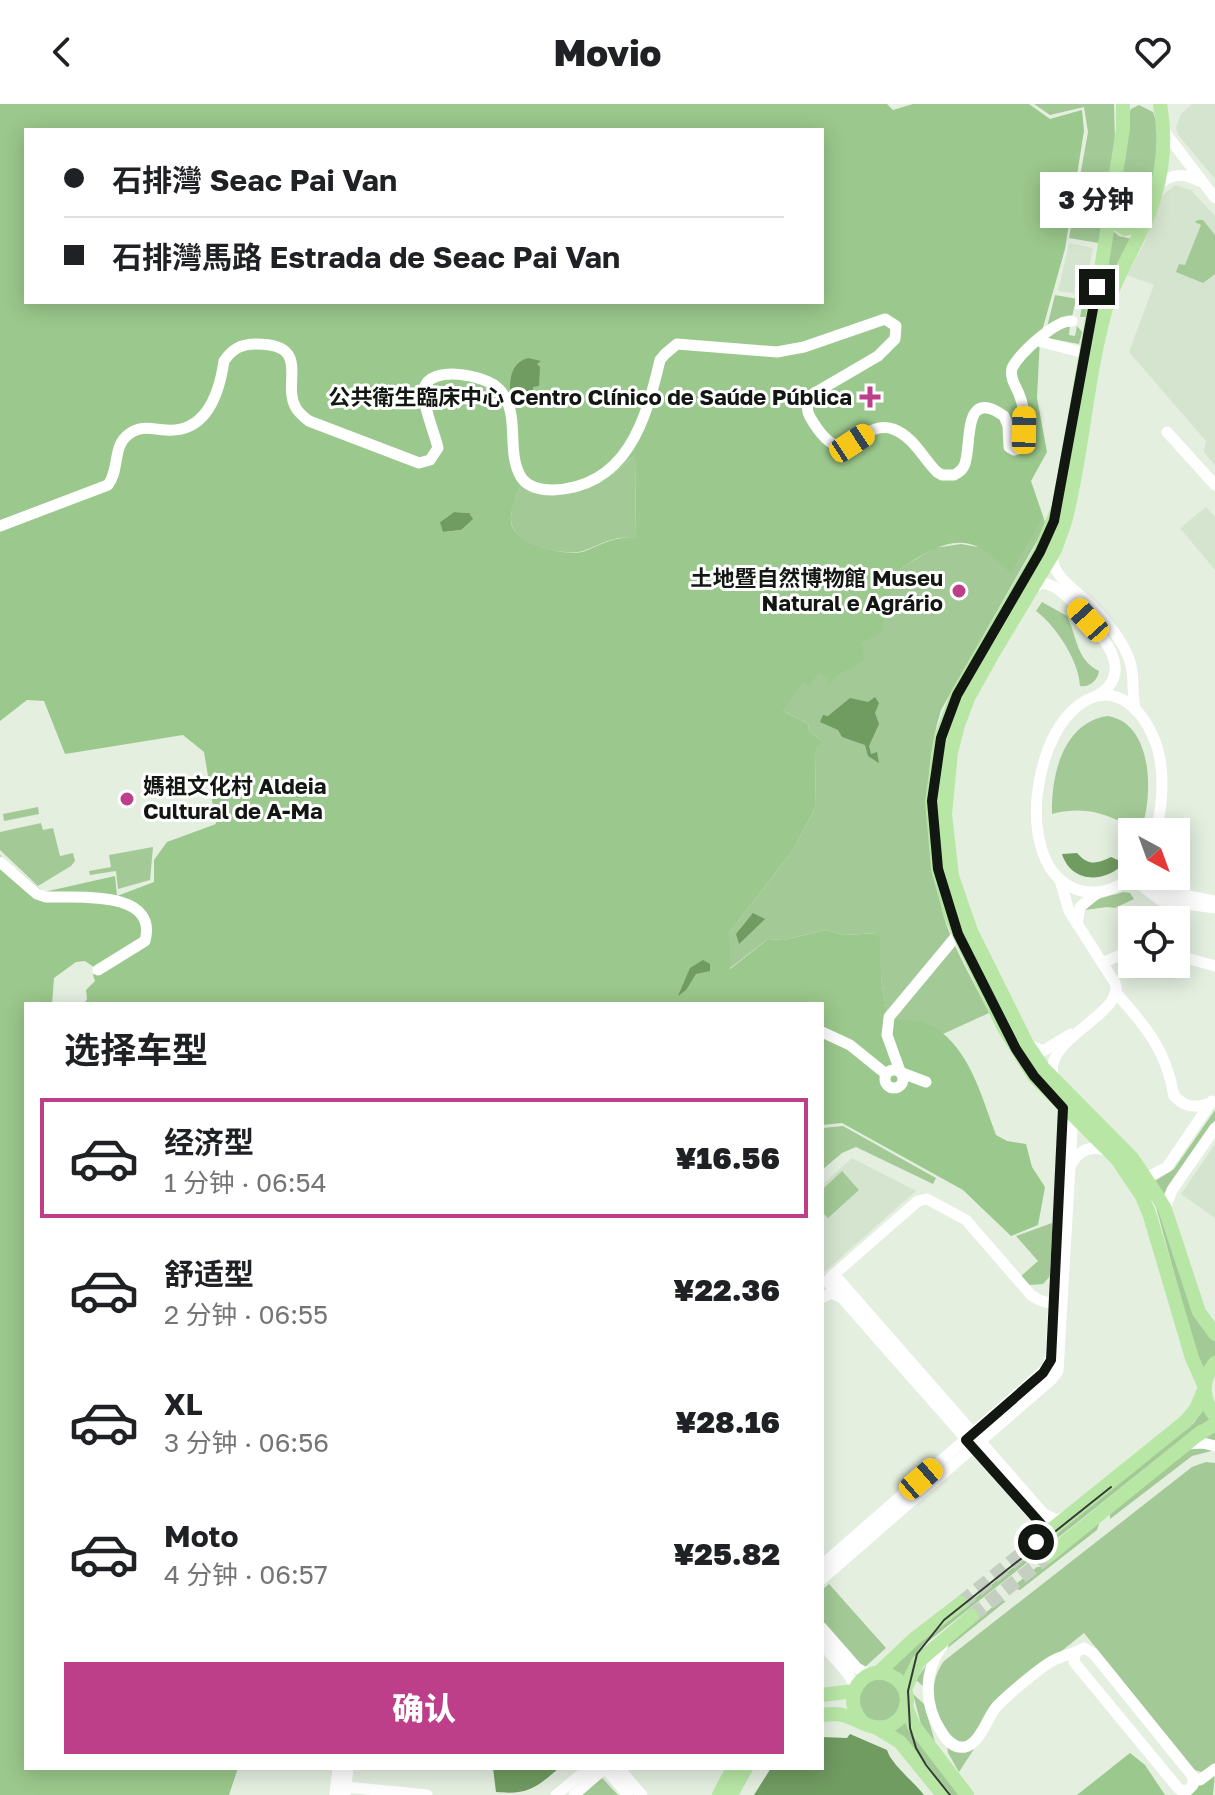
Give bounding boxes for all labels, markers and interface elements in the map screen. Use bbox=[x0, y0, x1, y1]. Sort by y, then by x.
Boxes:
icon: back bbox=[40, 30, 84, 74]
icon: heart bbox=[1131, 30, 1175, 74]
text: Movio bbox=[554, 31, 661, 74]
text: 石排灣 Seac Pai Van bbox=[112, 162, 397, 198]
callout: 3 分钟 bbox=[1041, 171, 1153, 227]
text: 3 分钟 bbox=[1059, 184, 1133, 215]
text: 石排灣馬路 Estrada de Seac Pai Van bbox=[112, 239, 620, 275]
route end bbox=[1079, 269, 1115, 305]
place label: 公共衛生臨床中心 Centro Clínico de Saúde Pública bbox=[328, 383, 852, 410]
marker: 公共衛生臨床中心 Centro Clínico de Saúde Pública bbox=[859, 386, 881, 408]
car bbox=[1012, 406, 1036, 454]
car bbox=[825, 420, 879, 466]
place label: 土地暨自然博物館 Museu Natural e Agrário bbox=[690, 564, 943, 616]
marker: 土地暨自然博物館 Museu Natural e Agrário bbox=[950, 582, 968, 600]
car bbox=[1063, 594, 1113, 646]
place label: 媽祖文化村 Aldeia Cultural de A-Ma bbox=[143, 772, 326, 824]
marker: 媽祖文化村 Aldeia Cultural de A-Ma bbox=[118, 790, 136, 808]
north arrow bbox=[1118, 818, 1190, 890]
map controls bbox=[1118, 818, 1190, 978]
button: locate bbox=[1118, 906, 1190, 978]
text: 选择车型 bbox=[64, 1028, 208, 1071]
icon: car bbox=[68, 1122, 140, 1194]
text: 经济型 bbox=[164, 1124, 254, 1160]
text: ¥16.56 bbox=[675, 1140, 780, 1176]
text: 1 分钟 · 06:54 bbox=[164, 1167, 327, 1198]
icon: car bbox=[68, 1254, 140, 1326]
text: 舒适型 bbox=[164, 1256, 254, 1292]
text: ¥22.36 bbox=[673, 1272, 780, 1308]
text: 2 分钟 · 06:55 bbox=[164, 1299, 328, 1330]
icon: car bbox=[68, 1386, 140, 1458]
text: XL bbox=[164, 1386, 203, 1422]
text: ¥28.16 bbox=[675, 1404, 780, 1440]
text: 3 分钟 · 06:56 bbox=[164, 1427, 329, 1458]
car bbox=[895, 1454, 947, 1504]
icon: car bbox=[68, 1518, 140, 1590]
text: Moto bbox=[164, 1518, 239, 1554]
route start bbox=[1018, 1524, 1054, 1560]
text: ¥25.82 bbox=[673, 1536, 780, 1572]
text: 4 分钟 · 06:57 bbox=[164, 1559, 328, 1590]
button: 确认 bbox=[64, 1662, 784, 1754]

